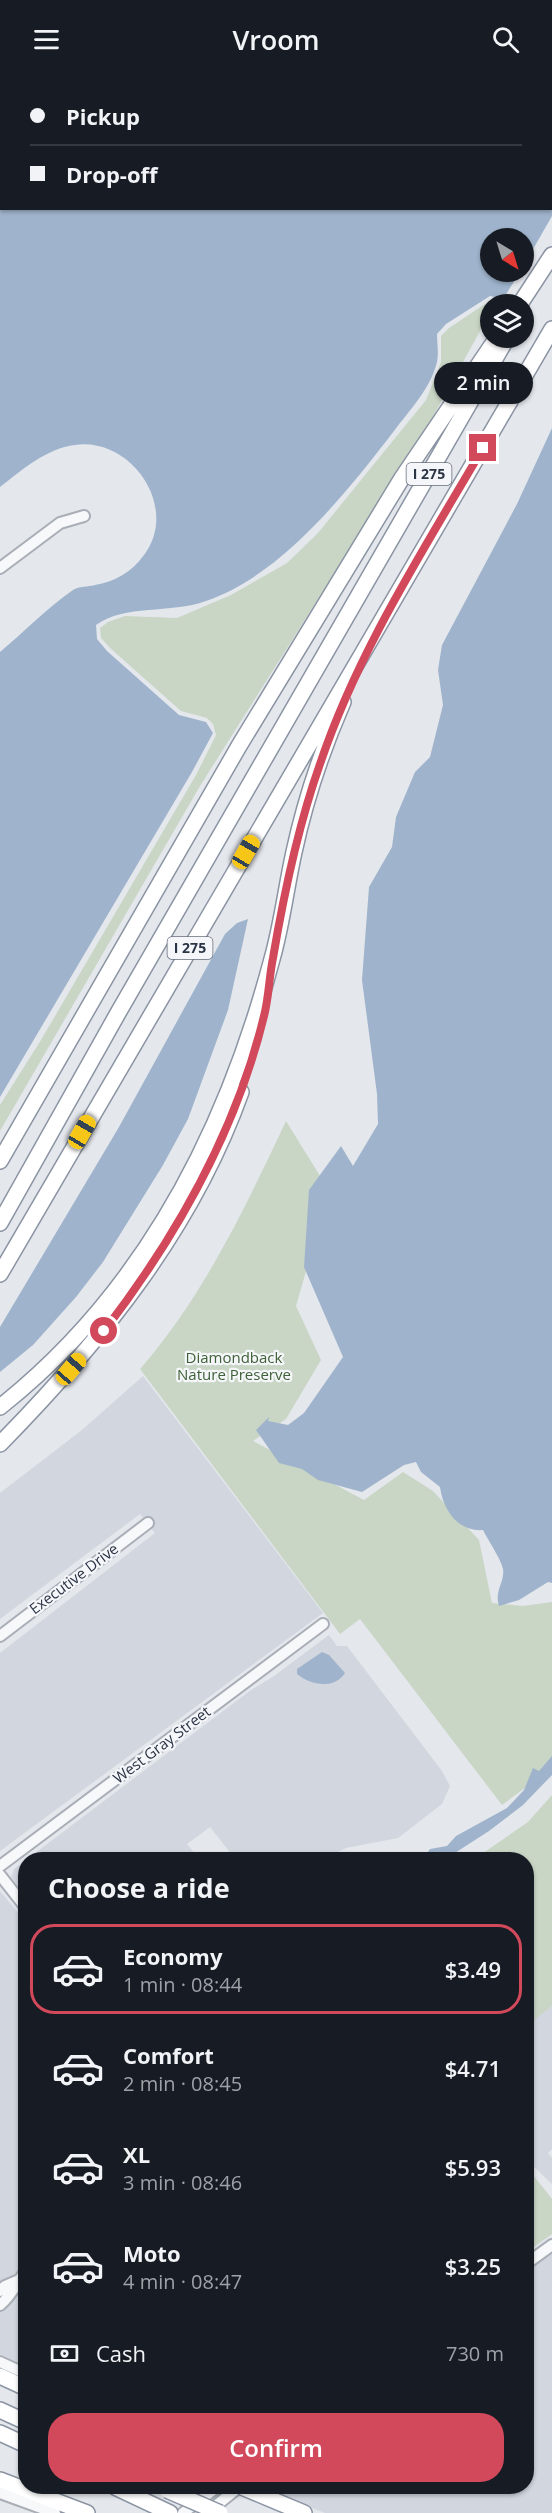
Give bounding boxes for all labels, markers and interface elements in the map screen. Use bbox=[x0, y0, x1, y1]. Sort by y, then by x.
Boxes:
text: Vroom bbox=[232, 21, 320, 58]
icon: menu bbox=[30, 23, 63, 56]
icon: search bbox=[489, 23, 522, 56]
text: Pickup bbox=[66, 101, 140, 131]
text: Drop-off bbox=[66, 159, 158, 189]
north arrow bbox=[480, 228, 534, 282]
map controls bbox=[480, 228, 534, 348]
button: layers bbox=[480, 294, 534, 348]
callout: 2 min bbox=[434, 361, 532, 403]
text: 2 min bbox=[457, 369, 511, 396]
route end bbox=[469, 434, 496, 461]
road number: I 275 bbox=[406, 463, 452, 485]
car bbox=[229, 832, 263, 872]
road number: I 275 bbox=[168, 937, 213, 959]
car bbox=[65, 1112, 99, 1152]
route start bbox=[90, 1317, 117, 1344]
park label: Diamondback Nature Preserve bbox=[177, 1347, 291, 1384]
car bbox=[52, 1350, 90, 1388]
street label: Executive Drive bbox=[25, 1538, 122, 1618]
street label: West Gray Street bbox=[109, 1701, 214, 1787]
text: Choose a ride bbox=[48, 1869, 230, 1906]
text: Economy bbox=[123, 1941, 222, 1971]
icon: car bbox=[51, 1942, 105, 1996]
text: $3.49 bbox=[445, 1954, 501, 1984]
text: 1 min · 08:44 bbox=[123, 1971, 242, 1998]
text: Comfort bbox=[123, 2040, 214, 2070]
icon: car bbox=[51, 2041, 105, 2095]
text: $4.71 bbox=[445, 2053, 501, 2083]
text: 2 min · 08:45 bbox=[123, 2070, 242, 2097]
text: XL bbox=[123, 2139, 150, 2169]
icon: car bbox=[51, 2140, 105, 2194]
text: $5.93 bbox=[445, 2152, 501, 2182]
text: 3 min · 08:46 bbox=[123, 2169, 242, 2196]
text: Moto bbox=[123, 2238, 181, 2268]
icon: car bbox=[51, 2239, 105, 2293]
text: $3.25 bbox=[445, 2251, 501, 2281]
text: 4 min · 08:47 bbox=[123, 2268, 242, 2295]
icon: cash bbox=[48, 2337, 81, 2370]
text: Cash bbox=[96, 2338, 146, 2368]
text: 730 m bbox=[446, 2340, 504, 2367]
button: Confirm bbox=[48, 2413, 504, 2482]

